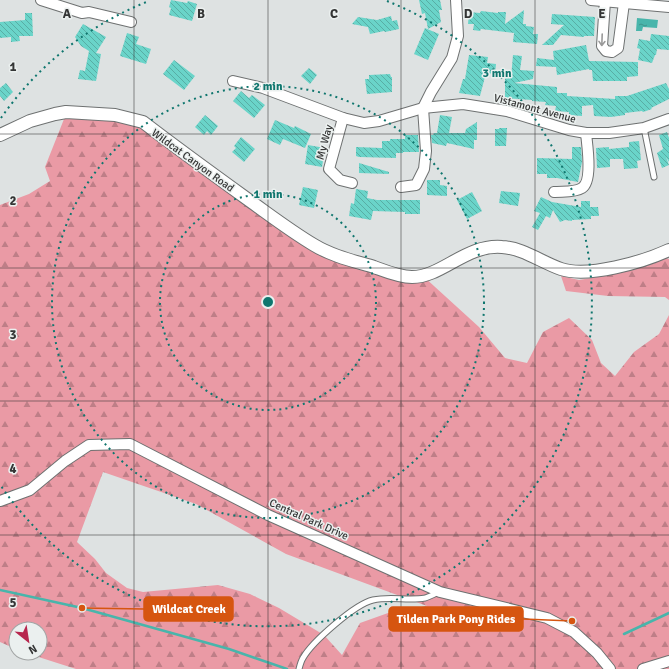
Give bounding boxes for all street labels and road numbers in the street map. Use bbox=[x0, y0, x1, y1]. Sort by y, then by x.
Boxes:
street label: Vistamont Avenue bbox=[492, 91, 577, 126]
street label: My Way bbox=[314, 122, 336, 161]
street label: Wildcat Canyon Road bbox=[149, 126, 237, 195]
street label: Central Park Drive bbox=[267, 496, 350, 543]

